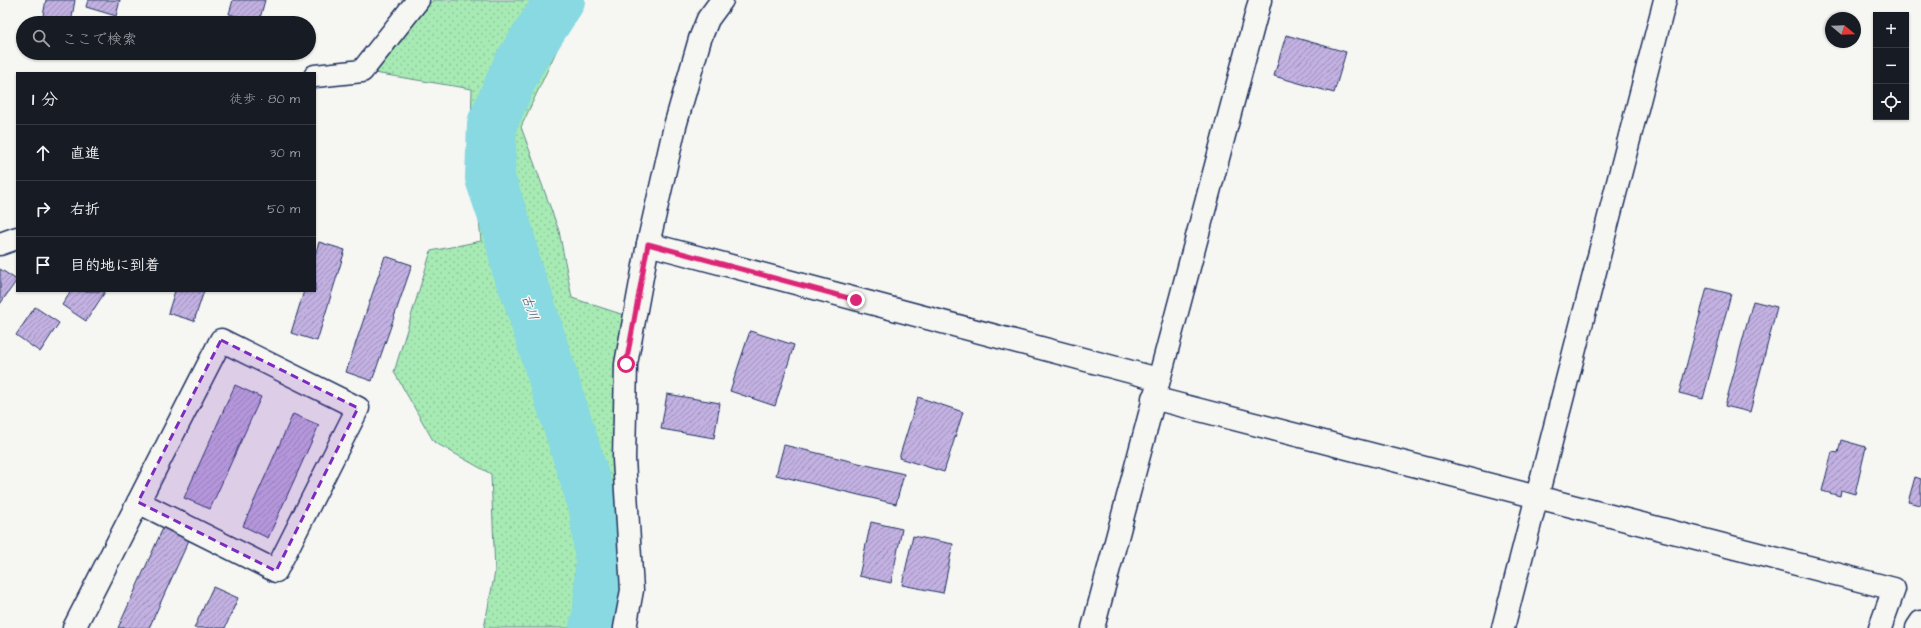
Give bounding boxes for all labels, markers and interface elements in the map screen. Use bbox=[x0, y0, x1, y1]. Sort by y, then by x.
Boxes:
north arrow bbox=[1825, 12, 1861, 48]
map controls bbox=[1873, 12, 1909, 120]
button: + bbox=[1873, 12, 1909, 48]
search box bbox=[16, 16, 316, 60]
icon: search bbox=[30, 27, 52, 49]
text: ここで検索 bbox=[62, 29, 137, 50]
button: − bbox=[1873, 48, 1909, 84]
button: locate bbox=[1873, 84, 1909, 120]
text: 1 分 bbox=[32, 88, 58, 112]
text: 徒歩 · 80 m bbox=[230, 90, 300, 108]
icon: ahead bbox=[32, 142, 54, 164]
text: 直進 bbox=[70, 143, 100, 164]
text: 30 m bbox=[270, 144, 300, 162]
icon: right bbox=[32, 198, 54, 220]
text: 右折 bbox=[70, 199, 100, 220]
text: 50 m bbox=[267, 200, 300, 218]
icon: arrive bbox=[32, 254, 54, 276]
text: 目的地に到着 bbox=[70, 255, 160, 276]
route end bbox=[847, 291, 865, 309]
water label: 古川 bbox=[517, 292, 543, 323]
route start bbox=[617, 355, 635, 373]

